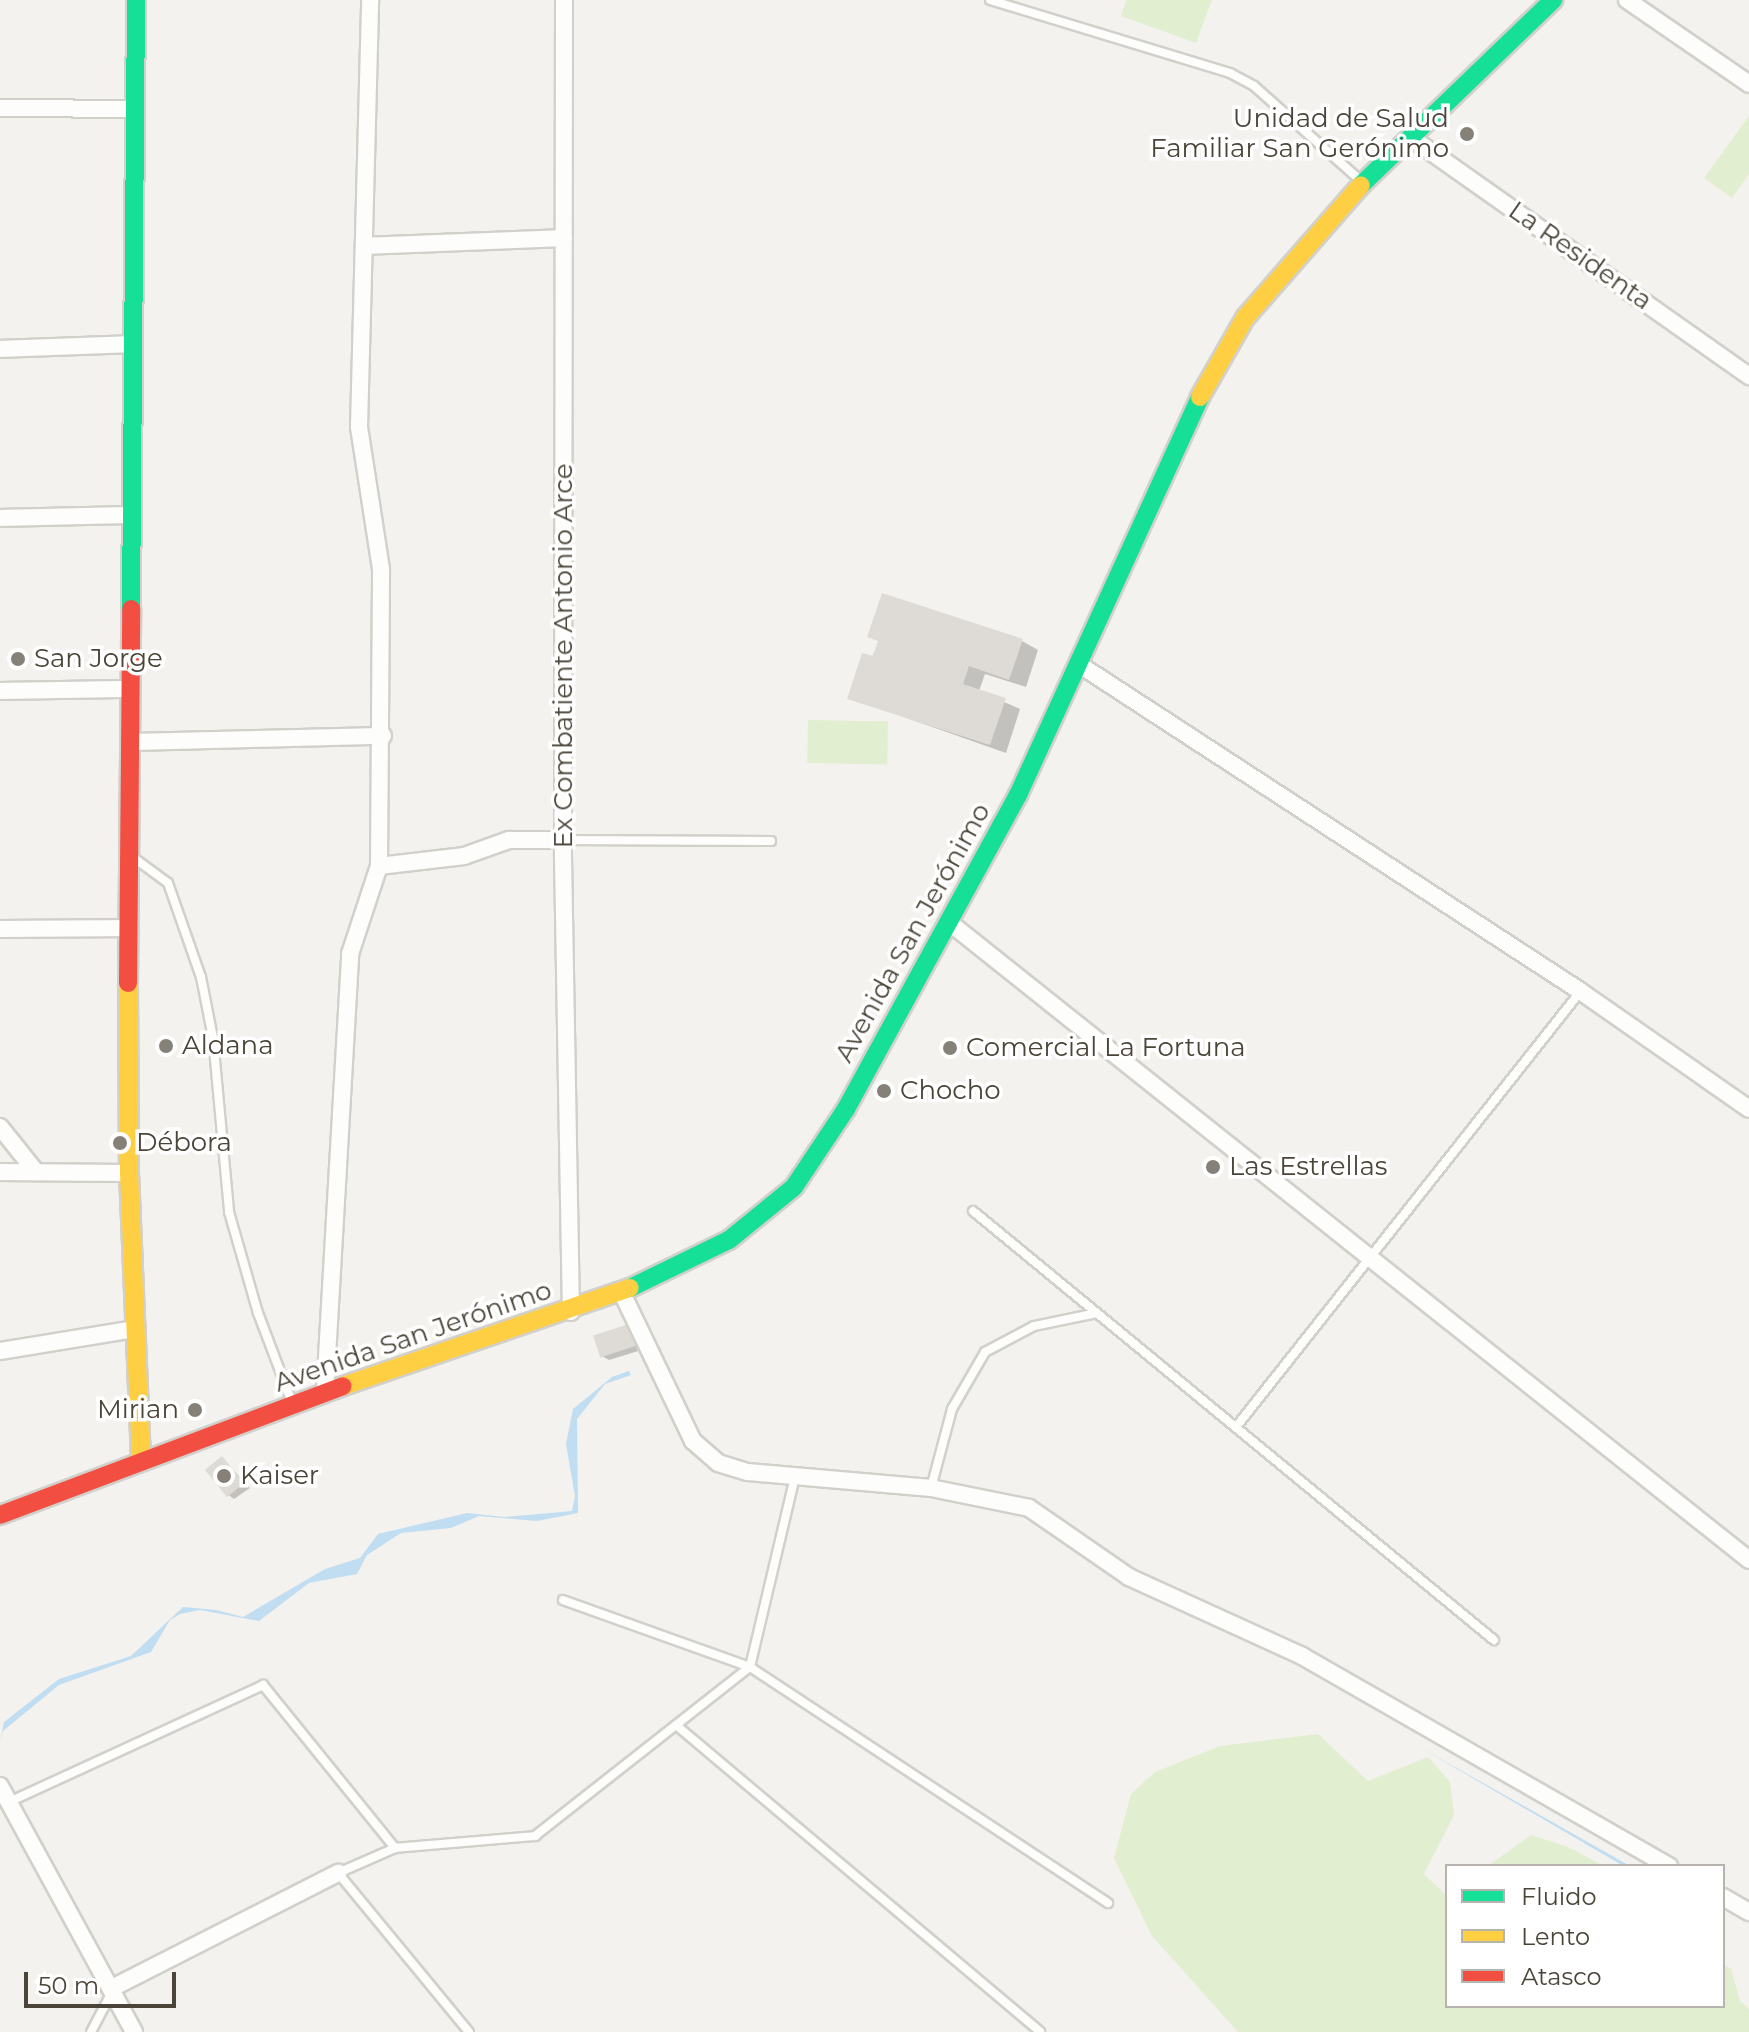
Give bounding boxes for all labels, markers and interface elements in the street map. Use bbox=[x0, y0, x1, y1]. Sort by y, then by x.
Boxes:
place label: Unidad de Salud Familiar San Gerónimo bbox=[1150, 103, 1449, 164]
marker: Unidad de Salud Familiar San Gerónimo bbox=[1456, 123, 1478, 145]
street label: La Residenta bbox=[1502, 195, 1658, 317]
street label: Ex Combatiente Antonio Arce bbox=[548, 464, 580, 848]
place label: San Jorge bbox=[34, 643, 163, 675]
marker: San Jorge bbox=[9, 650, 27, 668]
street label: Avenida San Jerónimo bbox=[829, 798, 997, 1068]
place label: Aldana bbox=[182, 1030, 274, 1062]
place label: Comercial La Fortuna bbox=[966, 1032, 1246, 1064]
marker: Aldana bbox=[157, 1037, 175, 1055]
marker: Comercial La Fortuna bbox=[941, 1039, 959, 1057]
place label: Chocho bbox=[900, 1075, 1001, 1107]
marker: Chocho bbox=[875, 1082, 893, 1100]
place label: Débora bbox=[136, 1127, 232, 1159]
marker: Débora bbox=[111, 1134, 129, 1152]
place label: Las Estrellas bbox=[1229, 1151, 1387, 1183]
marker: Las Estrellas bbox=[1204, 1158, 1222, 1176]
street label: Avenida San Jerónimo bbox=[270, 1275, 556, 1399]
place label: Mirian bbox=[97, 1394, 179, 1426]
marker: Mirian bbox=[186, 1401, 204, 1419]
place label: Kaiser bbox=[240, 1460, 319, 1492]
marker: Kaiser bbox=[215, 1467, 233, 1485]
legend bbox=[1445, 1864, 1725, 2008]
text: Fluido bbox=[1521, 1882, 1597, 1911]
text: Lento bbox=[1521, 1922, 1590, 1951]
scale bar bbox=[28, 1956, 180, 2006]
text: Atasco bbox=[1521, 1962, 1602, 1991]
text: 50 m bbox=[38, 1971, 99, 2000]

